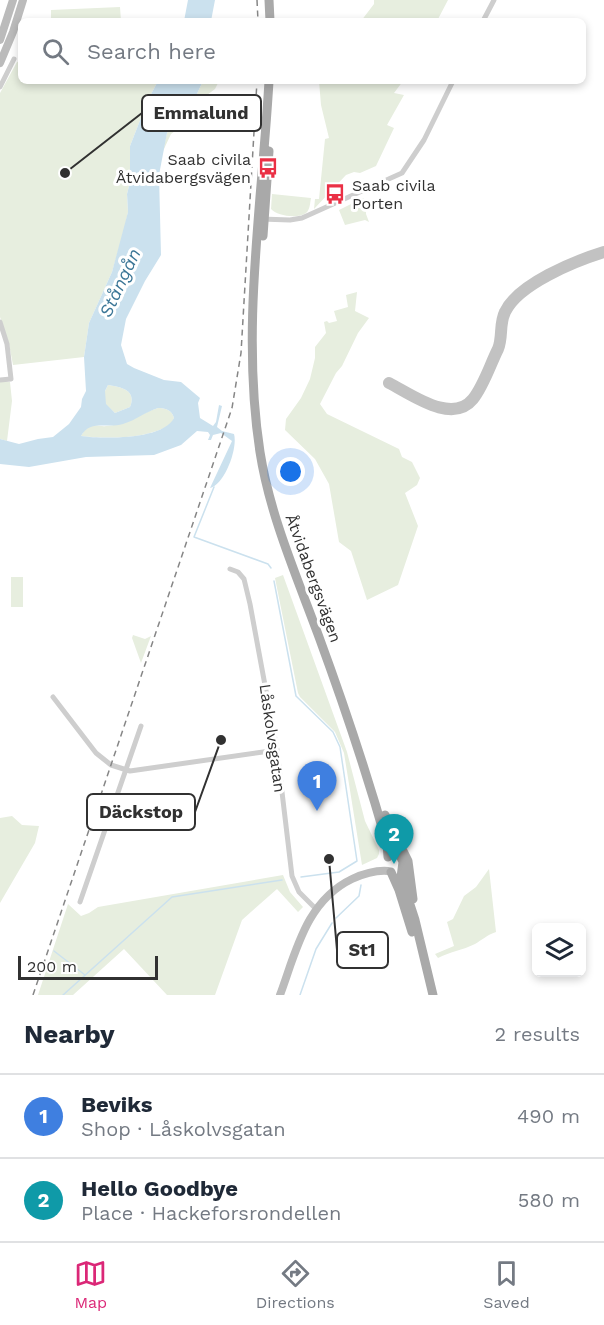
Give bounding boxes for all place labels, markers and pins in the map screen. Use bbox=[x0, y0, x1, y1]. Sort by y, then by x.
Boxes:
callout: Emmalund bbox=[142, 95, 261, 131]
place label: Saab civila Åtvidabergsvägen bbox=[116, 150, 251, 187]
bus stop icon: Saab civila Åtvidabergsvägen bbox=[256, 156, 280, 180]
place label: Saab civila Porten bbox=[352, 176, 435, 213]
bus stop icon: Saab civila Porten bbox=[323, 182, 347, 206]
pin: 1 bbox=[298, 762, 336, 811]
callout: Däckstop bbox=[87, 794, 195, 830]
pin: 2 bbox=[374, 814, 414, 864]
callout: St1 bbox=[337, 932, 388, 968]

